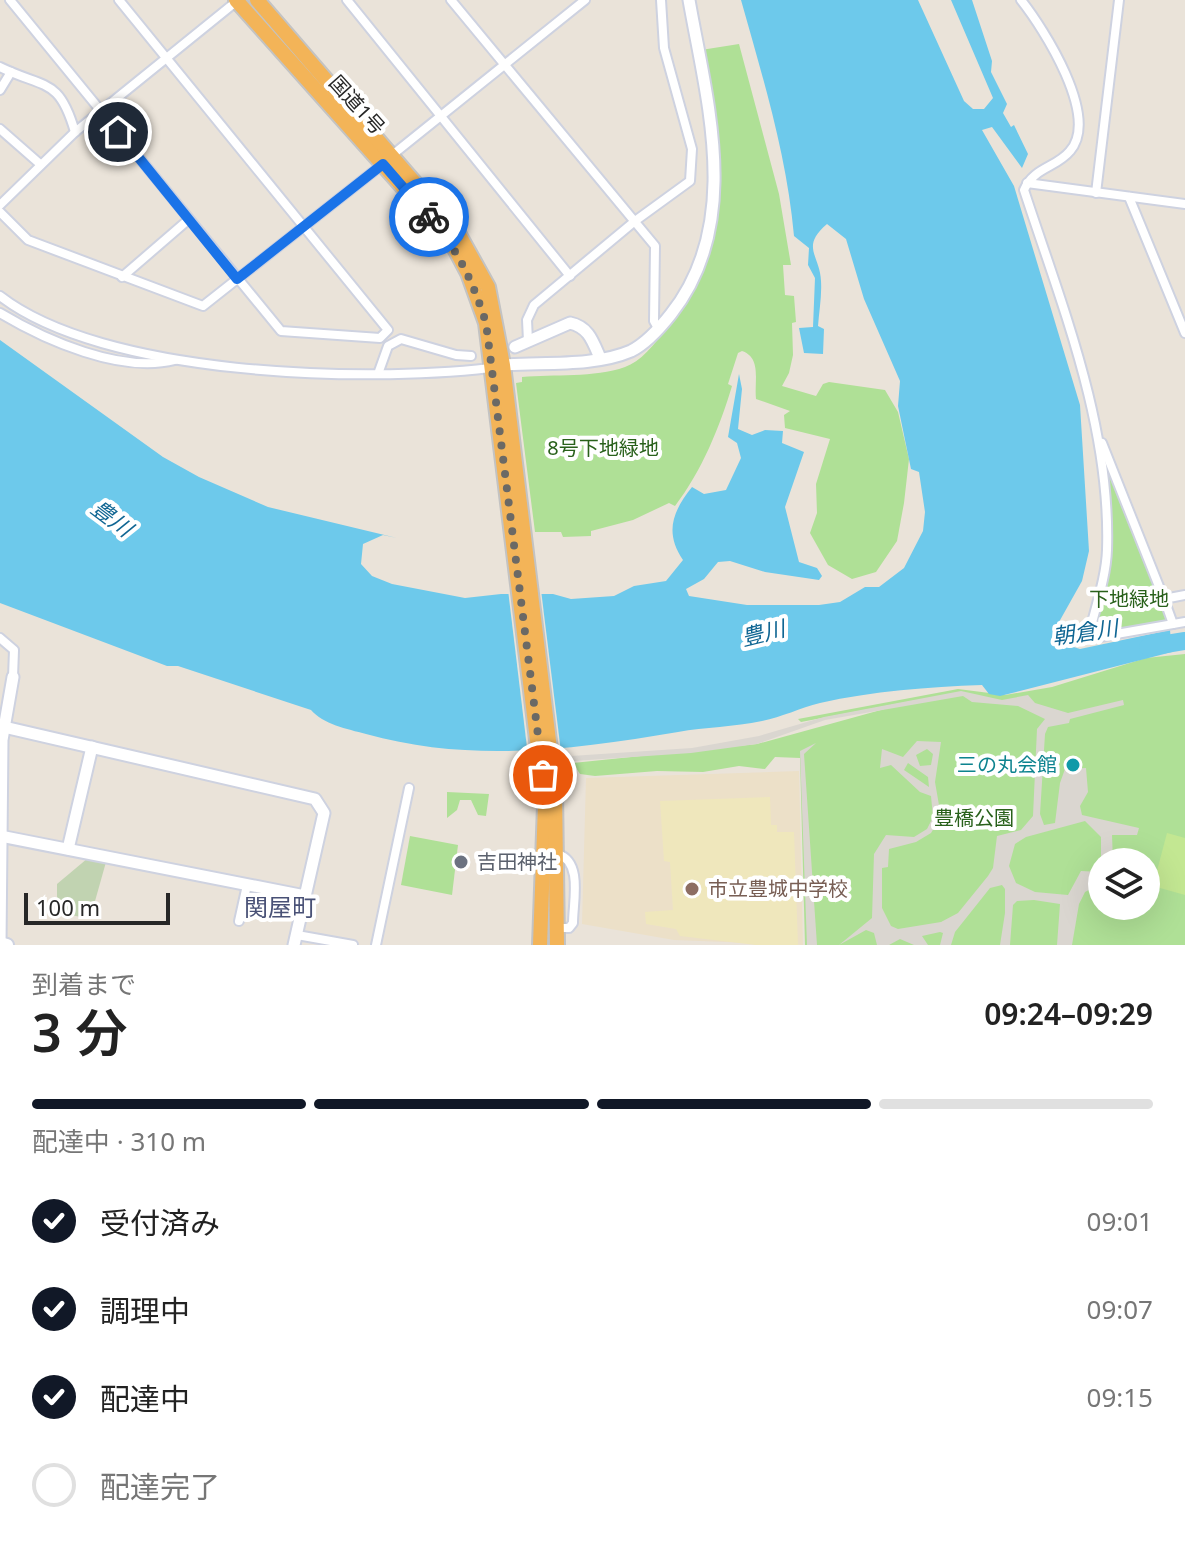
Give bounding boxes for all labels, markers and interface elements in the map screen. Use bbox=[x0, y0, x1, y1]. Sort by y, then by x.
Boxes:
street label: 国道1号 bbox=[323, 69, 391, 140]
pin bbox=[84, 98, 152, 166]
icon: home bbox=[96, 110, 140, 154]
courier bbox=[389, 177, 469, 257]
icon: bike bbox=[407, 195, 451, 239]
park label: 8号下地緑地 bbox=[547, 434, 659, 461]
water label: 豊川 bbox=[86, 492, 141, 544]
park label: 下地緑地 bbox=[1089, 585, 1169, 612]
water label: 朝倉川 bbox=[1050, 611, 1122, 650]
water label: 豊川 bbox=[738, 612, 790, 652]
pin bbox=[509, 741, 577, 809]
place label: 三の丸会館 bbox=[957, 751, 1057, 778]
icon: bag bbox=[521, 753, 565, 797]
marker: 三の丸会館 bbox=[1064, 756, 1082, 774]
park label: 豊橋公園 bbox=[934, 804, 1014, 831]
place label: 吉田神社 bbox=[477, 848, 557, 875]
map controls bbox=[1088, 848, 1160, 920]
button: layers bbox=[1088, 848, 1160, 920]
marker: 吉田神社 bbox=[452, 853, 470, 871]
place label: 市立豊城中学校 bbox=[708, 875, 848, 902]
marker: 市立豊城中学校 bbox=[683, 880, 701, 898]
scale bar bbox=[24, 889, 170, 925]
district label: 関屋町 bbox=[244, 890, 316, 923]
text: 100 m bbox=[36, 892, 100, 922]
text: 到着まで bbox=[32, 966, 136, 1002]
text: 09:24–09:29 bbox=[984, 993, 1153, 1034]
text: 3 分 bbox=[32, 996, 127, 1067]
text: 配達中 · 310 m bbox=[32, 1123, 206, 1159]
icon: check bbox=[32, 1199, 76, 1243]
text: 受付済み bbox=[100, 1202, 220, 1243]
text: 09:01 bbox=[1087, 1203, 1153, 1239]
icon: check bbox=[32, 1287, 76, 1331]
text: 調理中 bbox=[100, 1290, 190, 1331]
text: 09:07 bbox=[1087, 1291, 1153, 1327]
icon: check bbox=[32, 1375, 76, 1419]
text: 配達中 bbox=[100, 1378, 190, 1419]
text: 09:15 bbox=[1087, 1379, 1153, 1415]
text: 配達完了 bbox=[100, 1466, 220, 1507]

